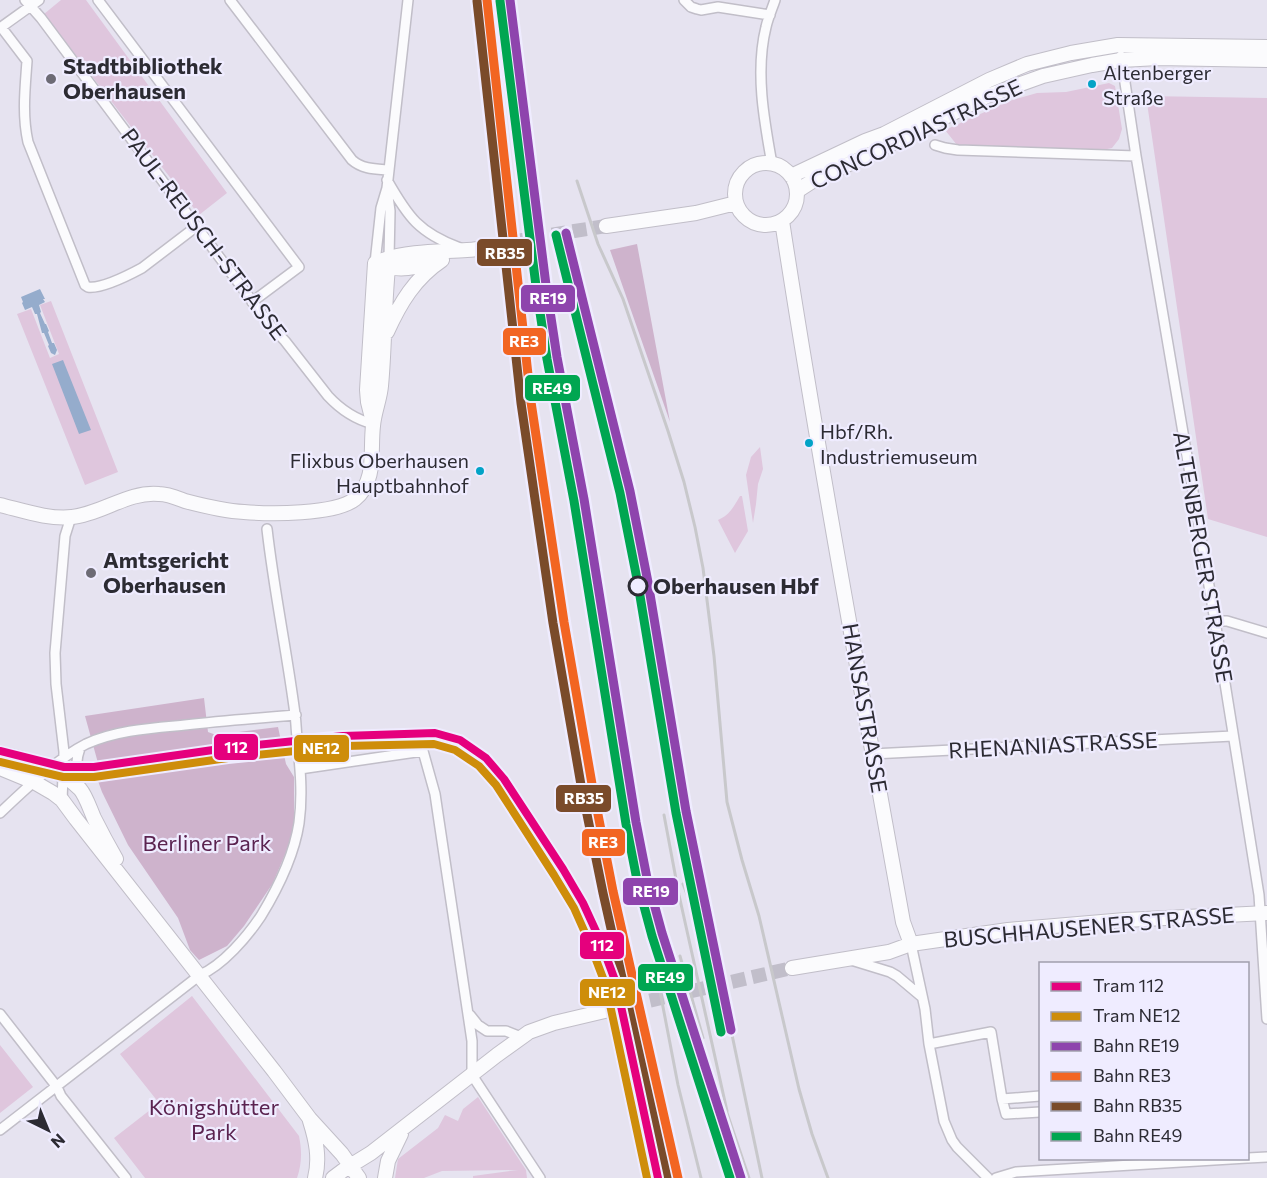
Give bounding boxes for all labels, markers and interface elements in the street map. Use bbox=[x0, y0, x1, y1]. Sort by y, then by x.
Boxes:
place label: Stadtbibliothek Oberhausen bbox=[63, 52, 223, 104]
place label: Altenberger Straße bbox=[1103, 60, 1212, 109]
marker: Stadtbibliothek Oberhausen bbox=[44, 72, 58, 86]
street label: CONCORDIASTRASSE bbox=[806, 73, 1026, 194]
marker: Altenberger Straße bbox=[1086, 78, 1098, 90]
street label: PAUL-REUSCH-STRASSE bbox=[116, 122, 293, 345]
line badge: RB35 bbox=[476, 238, 533, 267]
text: RB35 bbox=[485, 243, 525, 262]
line badge: RE19 bbox=[520, 284, 576, 313]
text: RE19 bbox=[529, 288, 567, 307]
line badge: RE3 bbox=[502, 327, 547, 356]
text: RE3 bbox=[509, 331, 539, 350]
line badge: RE49 bbox=[524, 374, 581, 402]
text: RE49 bbox=[532, 378, 572, 397]
place label: Hbf/Rh. Industriemuseum bbox=[820, 419, 978, 468]
street label: ALTENBERGER STRASSE bbox=[1168, 429, 1239, 685]
marker: Hbf/Rh. Industriemuseum bbox=[803, 437, 815, 449]
place label: Flixbus Oberhausen Hauptbahnhof bbox=[290, 448, 469, 497]
marker: Flixbus Oberhausen Hauptbahnhof bbox=[474, 465, 486, 477]
place label: Amtsgericht Oberhausen bbox=[103, 546, 229, 598]
marker: Amtsgericht Oberhausen bbox=[84, 566, 98, 580]
place label: Oberhausen Hbf bbox=[653, 572, 820, 599]
marker: Oberhausen Hbf bbox=[628, 576, 648, 596]
street label: HANSASTRASSE bbox=[837, 621, 894, 795]
street label: RHENANIASTRASSE bbox=[948, 726, 1158, 763]
line badge: 112 bbox=[213, 733, 259, 761]
line badge: NE12 bbox=[293, 734, 350, 763]
text: 112 bbox=[224, 737, 248, 756]
text: NE12 bbox=[302, 738, 340, 757]
line badge: RB35 bbox=[555, 784, 612, 813]
text: RB35 bbox=[564, 788, 604, 807]
line badge: RE3 bbox=[581, 828, 626, 857]
park label: Berliner Park bbox=[142, 829, 272, 856]
text: RE3 bbox=[588, 832, 618, 851]
line badge: RE19 bbox=[622, 877, 679, 906]
text: RE19 bbox=[632, 881, 670, 900]
street label: BUSCHHAUSENER STRASSE bbox=[942, 900, 1236, 953]
line badge: 112 bbox=[579, 931, 625, 960]
text: 112 bbox=[590, 935, 614, 954]
legend bbox=[1039, 962, 1249, 1160]
line badge: RE49 bbox=[637, 963, 694, 992]
text: RE49 bbox=[645, 967, 685, 986]
text: Tram 112 bbox=[1093, 974, 1164, 996]
line badge: NE12 bbox=[579, 978, 636, 1007]
text: NE12 bbox=[588, 982, 626, 1001]
text: Tram NE12 bbox=[1093, 1004, 1181, 1026]
text: Bahn RE19 bbox=[1093, 1034, 1179, 1056]
text: Bahn RE3 bbox=[1093, 1064, 1171, 1086]
park label: Königshütter Park bbox=[149, 1093, 279, 1145]
text: Bahn RB35 bbox=[1093, 1094, 1182, 1116]
north arrow bbox=[18, 1100, 78, 1160]
text: Bahn RE49 bbox=[1093, 1124, 1182, 1146]
text: N bbox=[48, 1130, 69, 1152]

